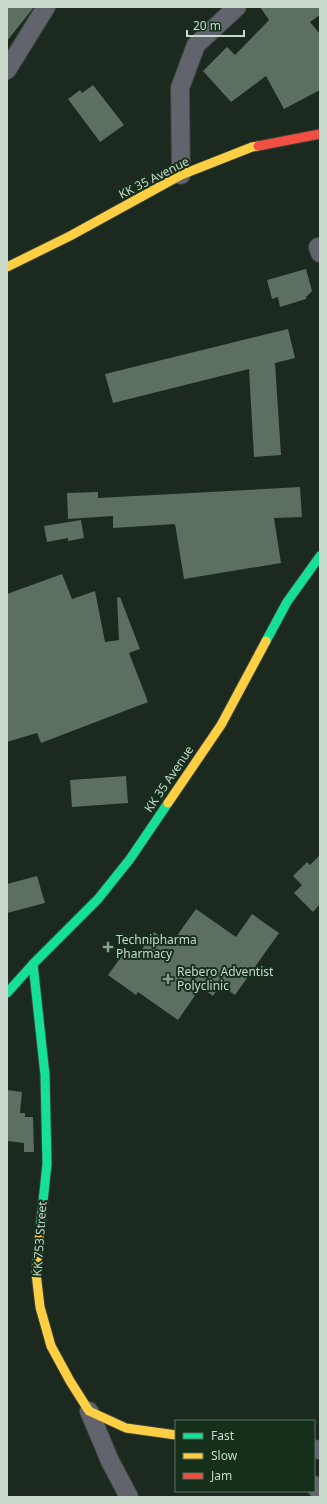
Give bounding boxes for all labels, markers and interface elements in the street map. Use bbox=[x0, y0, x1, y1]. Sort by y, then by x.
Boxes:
scale bar bbox=[187, 12, 244, 38]
text: 20 m bbox=[193, 17, 221, 34]
street label: KK 35 Avenue bbox=[116, 152, 192, 203]
street label: KK 35 Avenue bbox=[140, 742, 197, 815]
place label: Technipharma Pharmacy bbox=[116, 931, 197, 962]
marker: Technipharma Pharmacy bbox=[103, 942, 113, 952]
place label: Rebero Adventist Polyclinic bbox=[177, 963, 274, 994]
marker: Rebero Adventist Polyclinic bbox=[162, 973, 174, 985]
street label: KK 753 Street bbox=[28, 1200, 51, 1277]
legend bbox=[175, 1420, 315, 1492]
text: Fast bbox=[211, 1427, 235, 1444]
text: Slow bbox=[211, 1447, 238, 1464]
text: Jam bbox=[210, 1467, 232, 1484]

